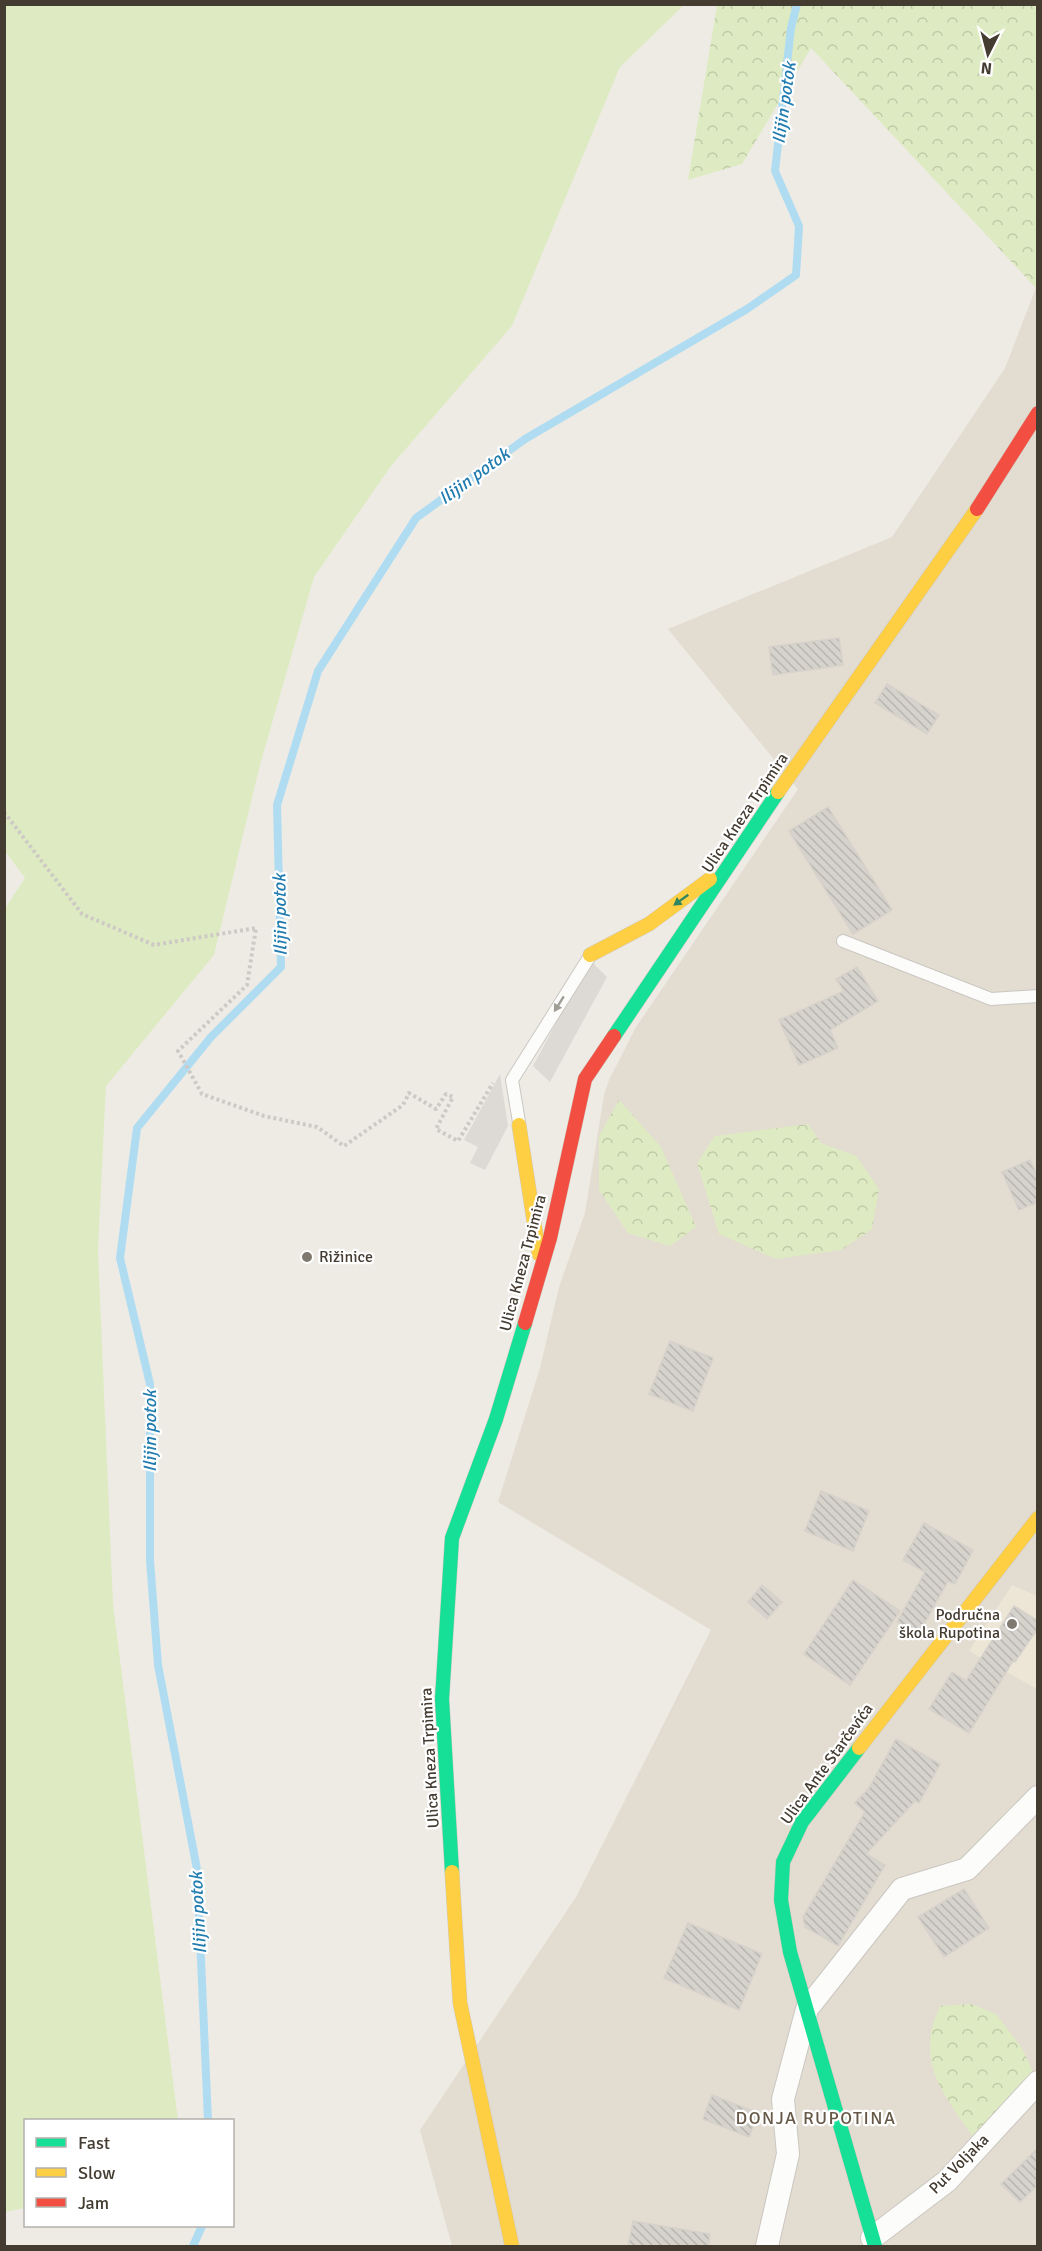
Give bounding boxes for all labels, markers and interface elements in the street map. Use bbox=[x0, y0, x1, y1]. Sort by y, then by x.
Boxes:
north arrow bbox=[958, 24, 1018, 84]
text: N bbox=[980, 57, 993, 78]
water label: Ilijin potok bbox=[767, 59, 801, 145]
water label: Ilijin potok bbox=[434, 442, 515, 509]
street label: Ulica Kneza Trpimira bbox=[697, 749, 793, 877]
water label: Ilijin potok bbox=[268, 872, 292, 956]
one-way arrow bbox=[673, 894, 689, 907]
one-way arrow bbox=[554, 996, 565, 1012]
street label: Ulica Kneza Trpimira bbox=[495, 1192, 551, 1334]
place label: Rižinice bbox=[319, 1247, 373, 1267]
marker: Rižinice bbox=[300, 1250, 314, 1264]
water label: Ilijin potok bbox=[139, 1388, 161, 1472]
place label: Područna škola Rupotina bbox=[899, 1605, 1000, 1643]
marker: Područna škola Rupotina bbox=[1005, 1617, 1019, 1631]
street label: Ulica Kneza Trpimira bbox=[416, 1687, 444, 1829]
street label: Ulica Ante Starčevića bbox=[776, 1700, 878, 1828]
water label: Ilijin potok bbox=[185, 1869, 211, 1955]
district label: DONJA RUPOTINA bbox=[736, 2107, 896, 2129]
legend bbox=[24, 2119, 234, 2227]
street label: Put Voljaka bbox=[925, 2130, 993, 2198]
text: Fast bbox=[78, 2132, 110, 2154]
text: Slow bbox=[78, 2162, 115, 2184]
text: Jam bbox=[78, 2192, 109, 2214]

